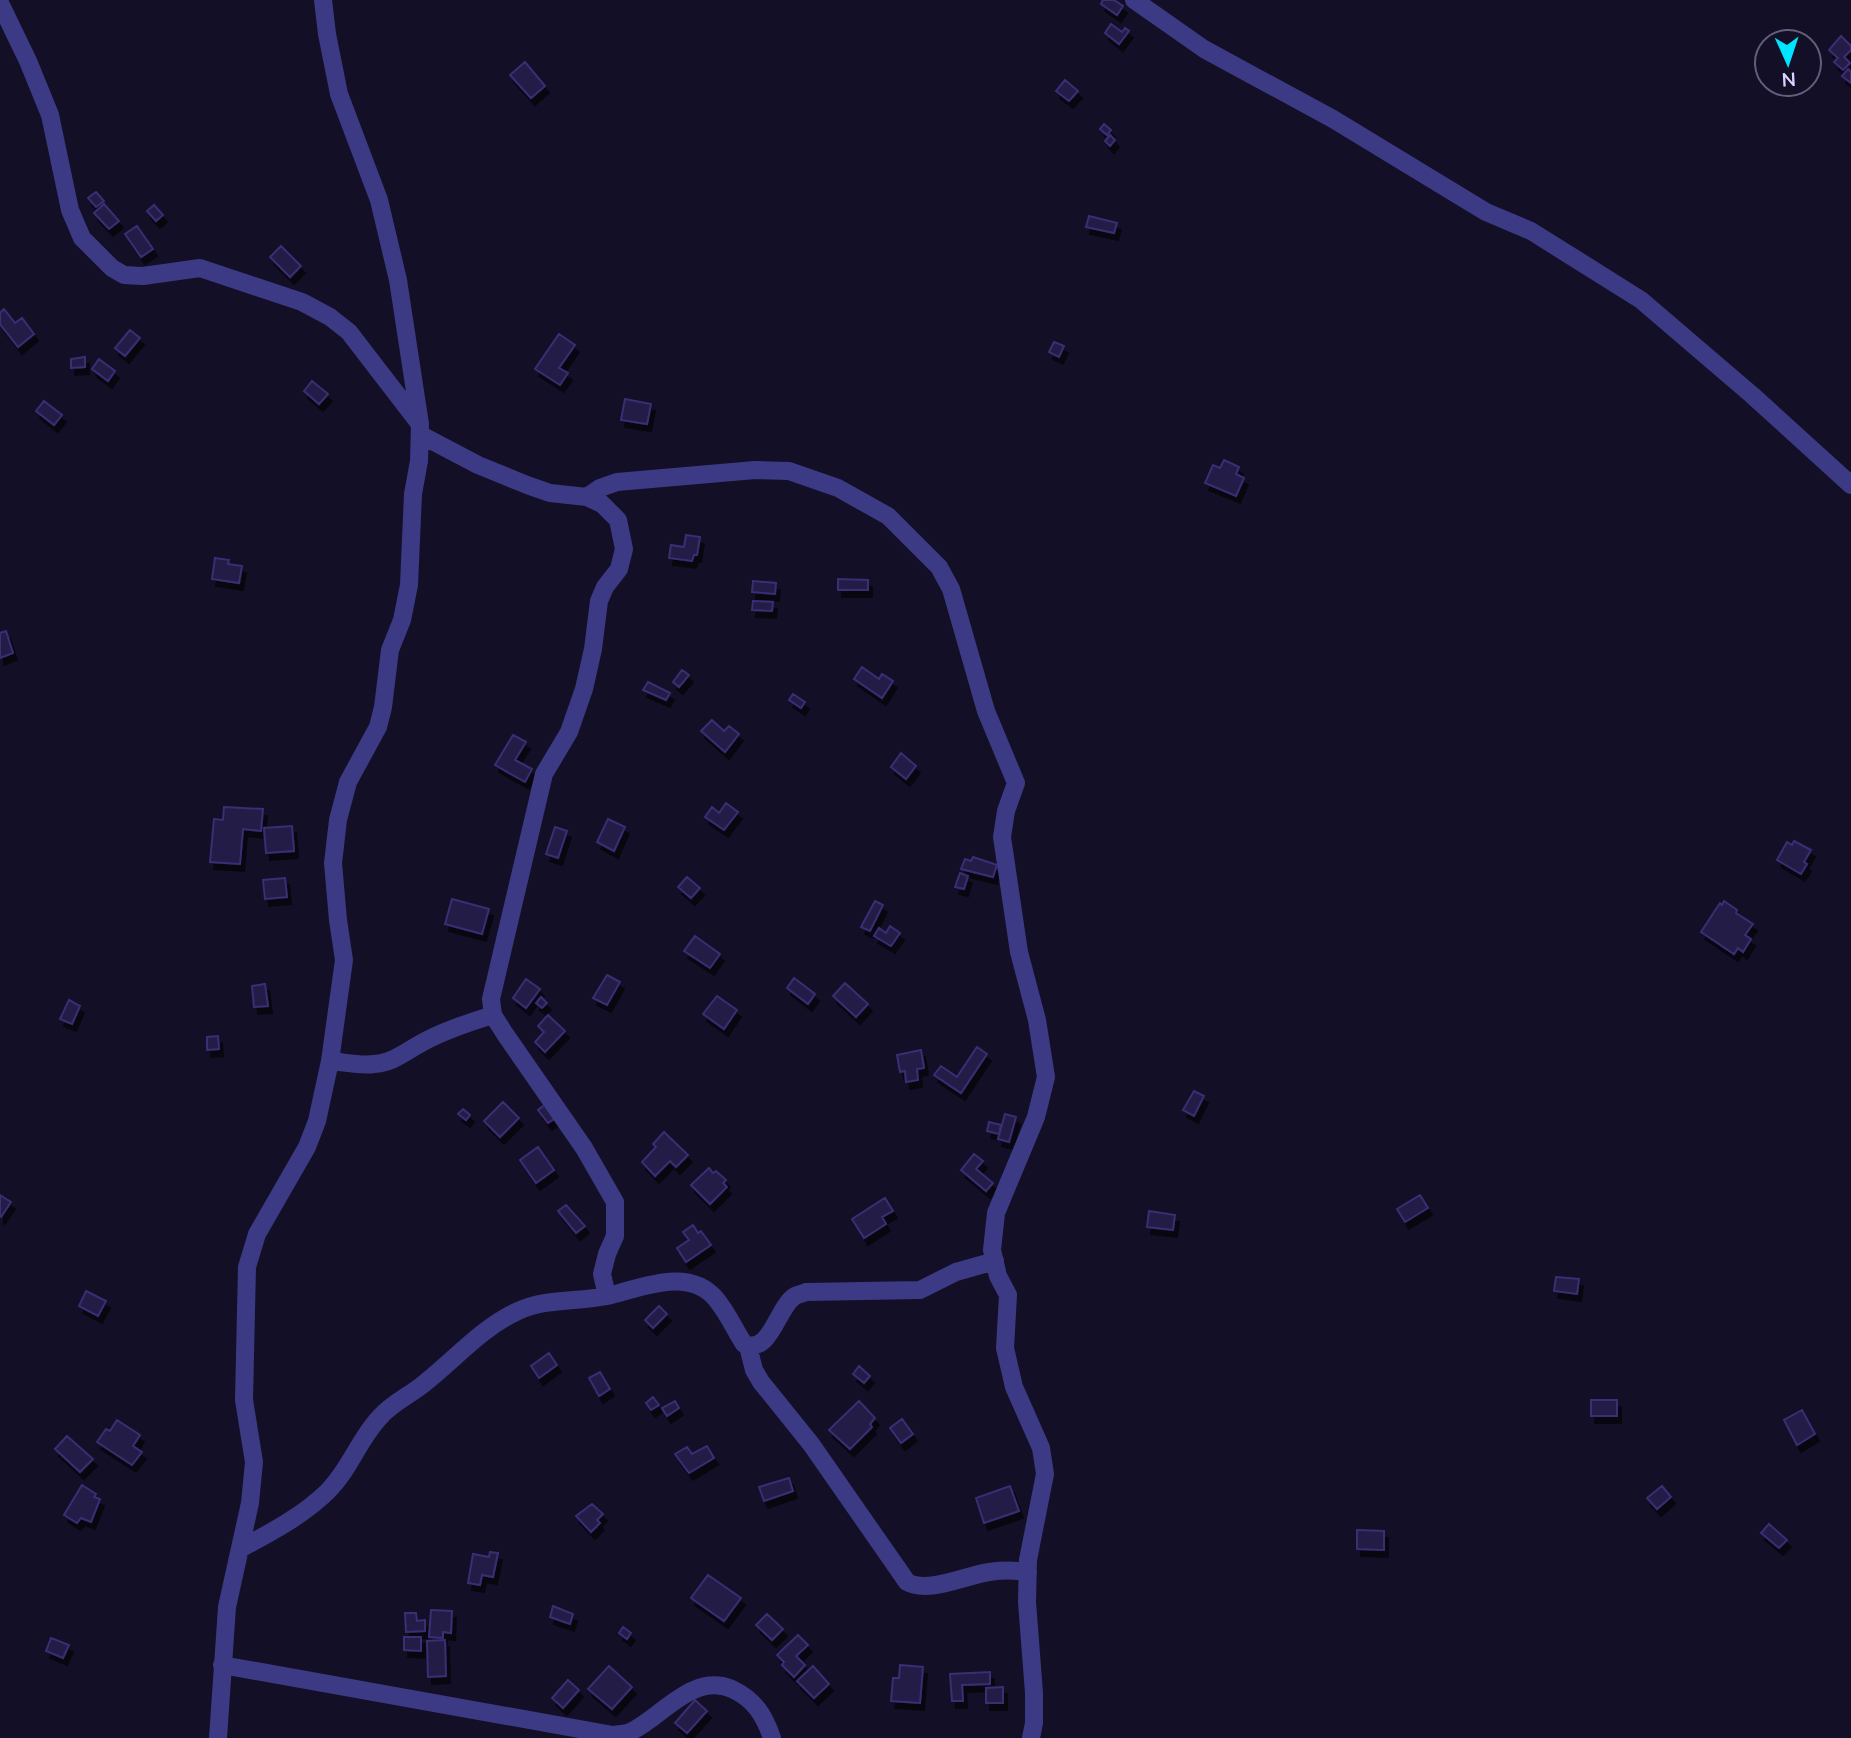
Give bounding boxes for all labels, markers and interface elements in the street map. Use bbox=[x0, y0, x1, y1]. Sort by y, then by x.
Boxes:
north arrow bbox=[1753, 28, 1823, 98]
text: N bbox=[1781, 66, 1797, 92]

